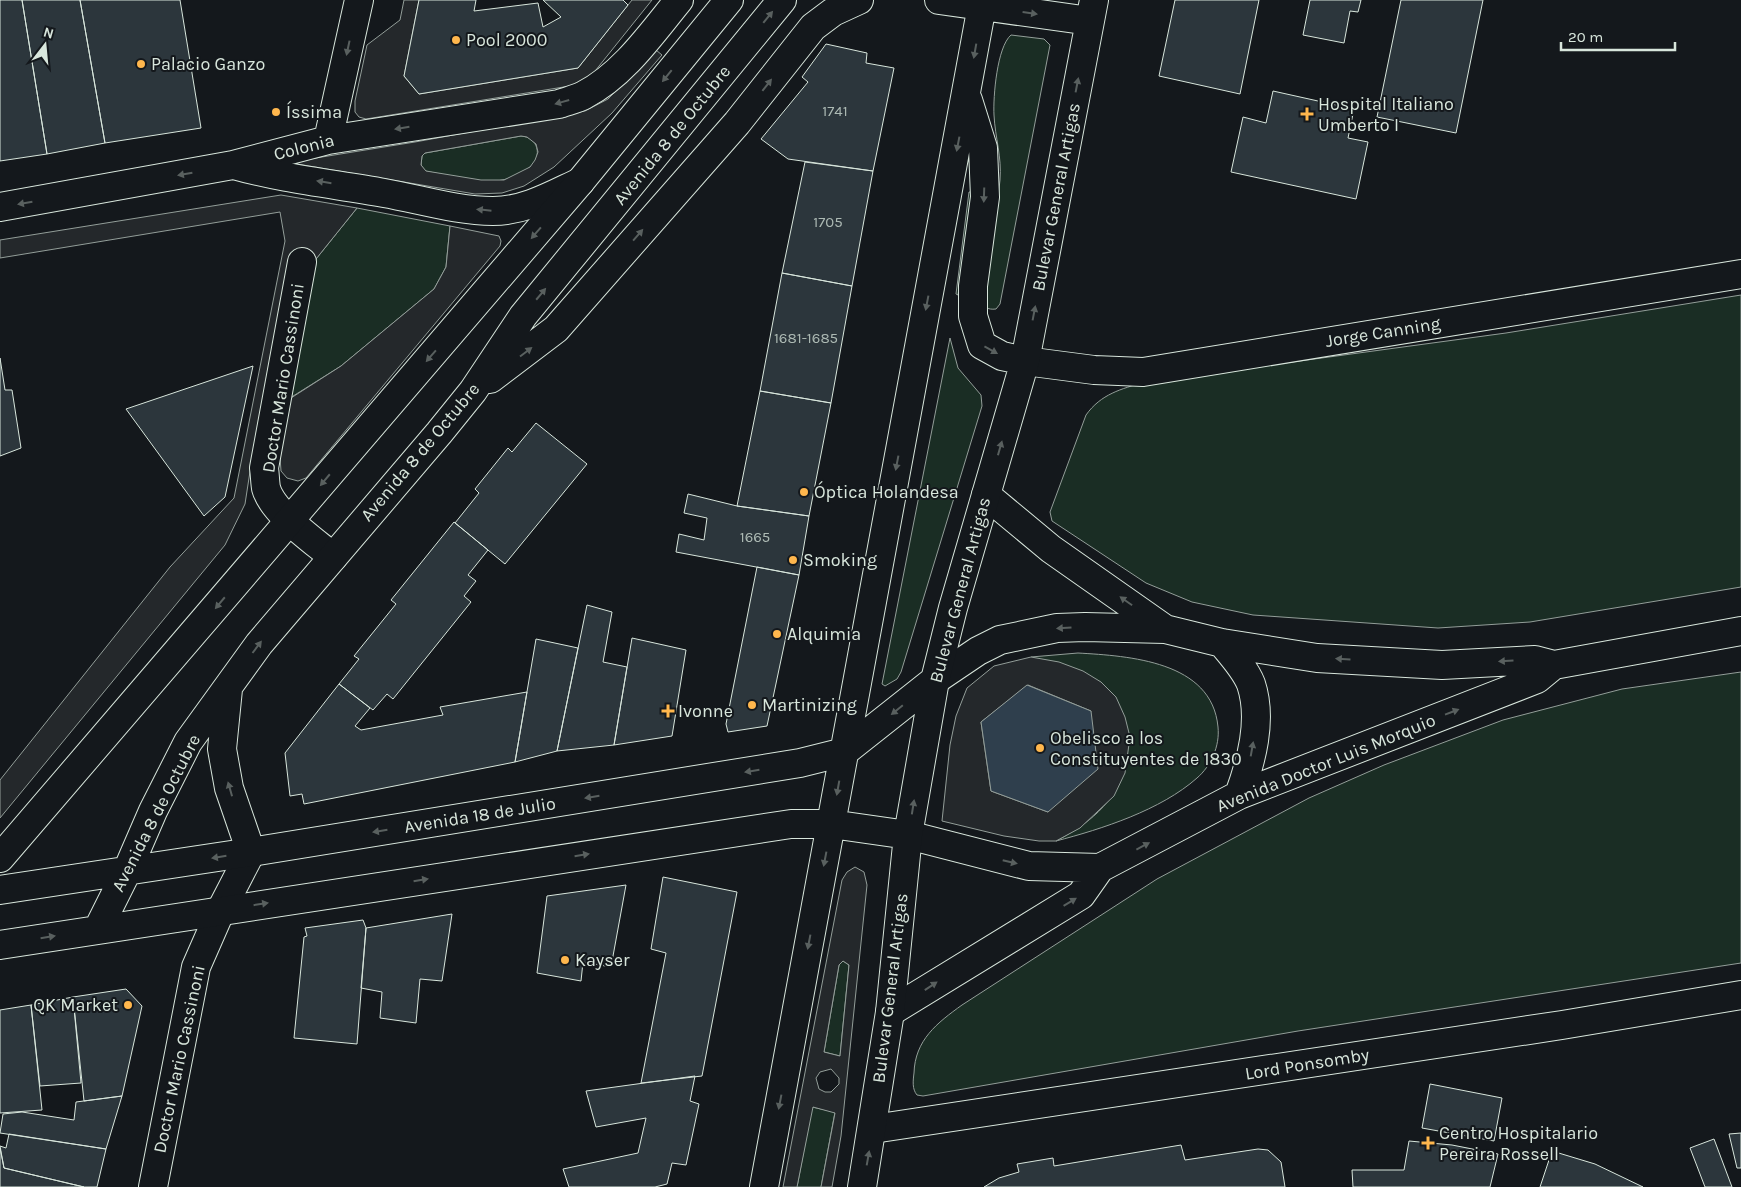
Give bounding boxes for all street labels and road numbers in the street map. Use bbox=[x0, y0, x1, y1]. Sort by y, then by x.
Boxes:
street label: Avenida 8 de Octubre bbox=[609, 61, 735, 209]
street label: Bulevar General Artigas bbox=[1027, 101, 1085, 293]
street label: Colonia bbox=[271, 129, 337, 165]
street label: Doctor Mario Cassinoni bbox=[257, 282, 309, 474]
street label: Jorge Canning bbox=[1324, 312, 1442, 352]
street label: Avenida 8 de Octubre bbox=[356, 378, 484, 526]
street label: Bulevar General Artigas bbox=[925, 495, 995, 685]
street label: Avenida Doctor Luis Morquio bbox=[1213, 709, 1439, 817]
street label: Avenida 8 de Octubre bbox=[107, 731, 205, 895]
street label: Avenida 18 de Julio bbox=[403, 792, 557, 838]
street label: Bulevar General Artigas bbox=[867, 892, 913, 1084]
street label: Doctor Mario Cassinoni bbox=[148, 963, 210, 1155]
street label: Lord Ponsomby bbox=[1243, 1043, 1371, 1085]

